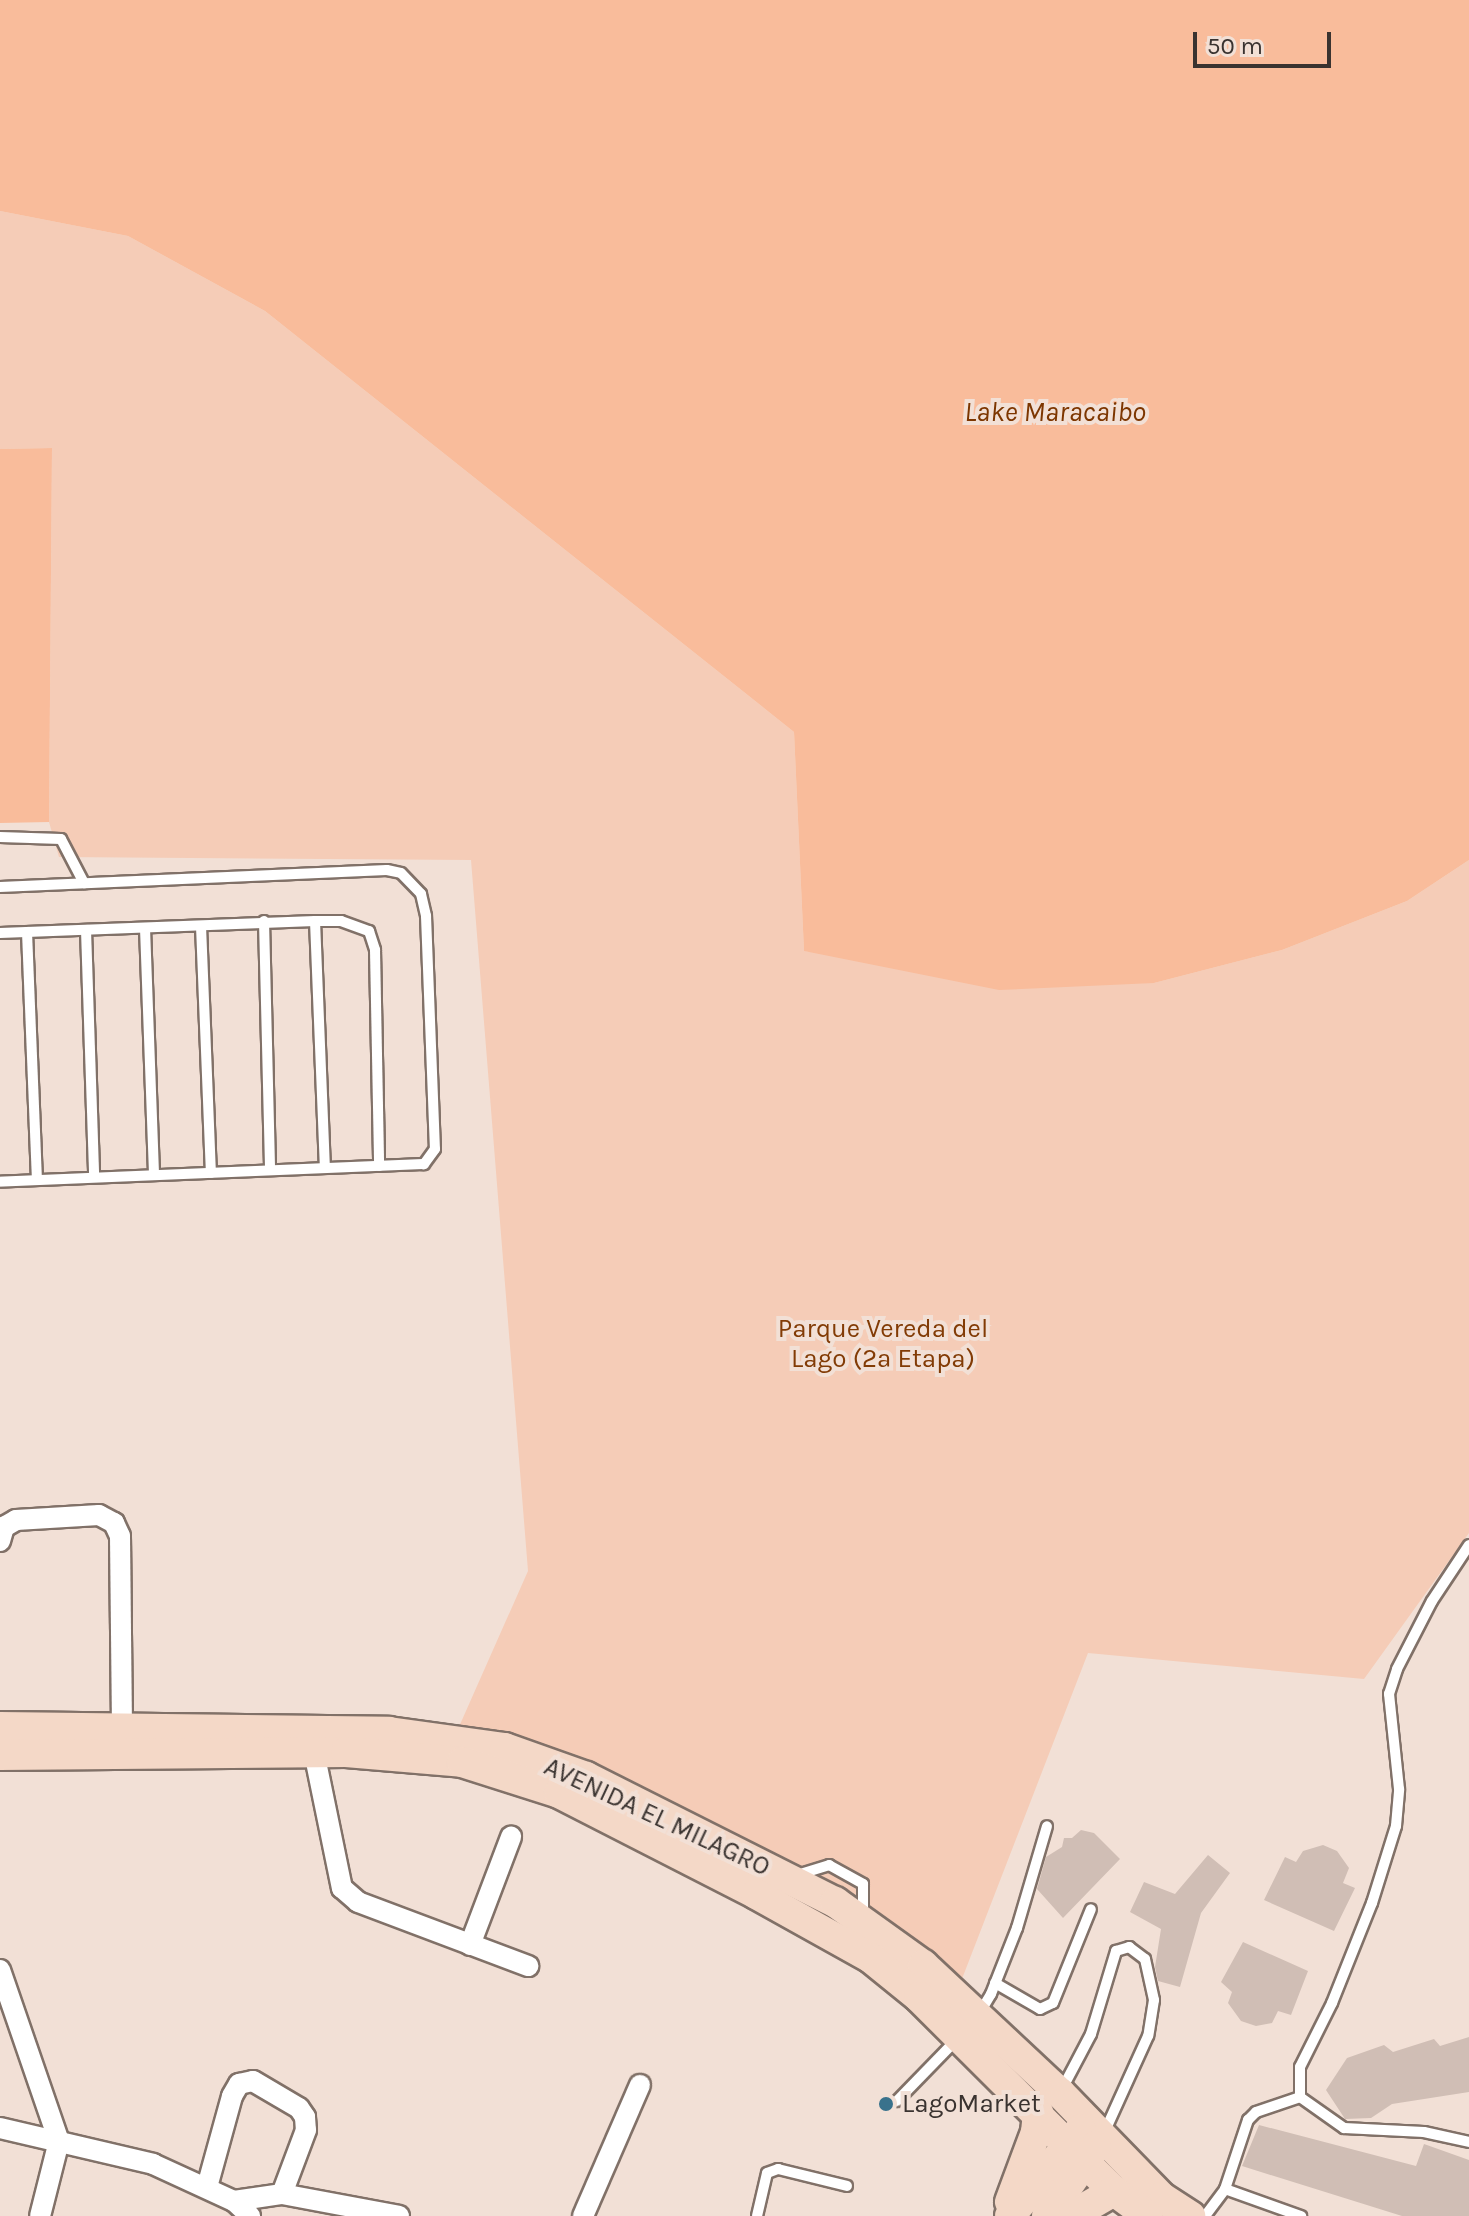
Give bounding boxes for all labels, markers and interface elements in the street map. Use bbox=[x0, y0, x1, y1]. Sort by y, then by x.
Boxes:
scale bar bbox=[1197, 16, 1335, 66]
text: 50 m bbox=[1207, 32, 1263, 60]
water label: Lake Maracaibo bbox=[964, 395, 1146, 429]
park label: Parque Vereda del Lago (2ª Etapa) bbox=[778, 1313, 988, 1374]
street label: AVENIDA EL MILAGRO bbox=[539, 1751, 775, 1883]
place label: LagoMarket bbox=[902, 2088, 1041, 2120]
marker: LagoMarket bbox=[877, 2095, 895, 2113]

